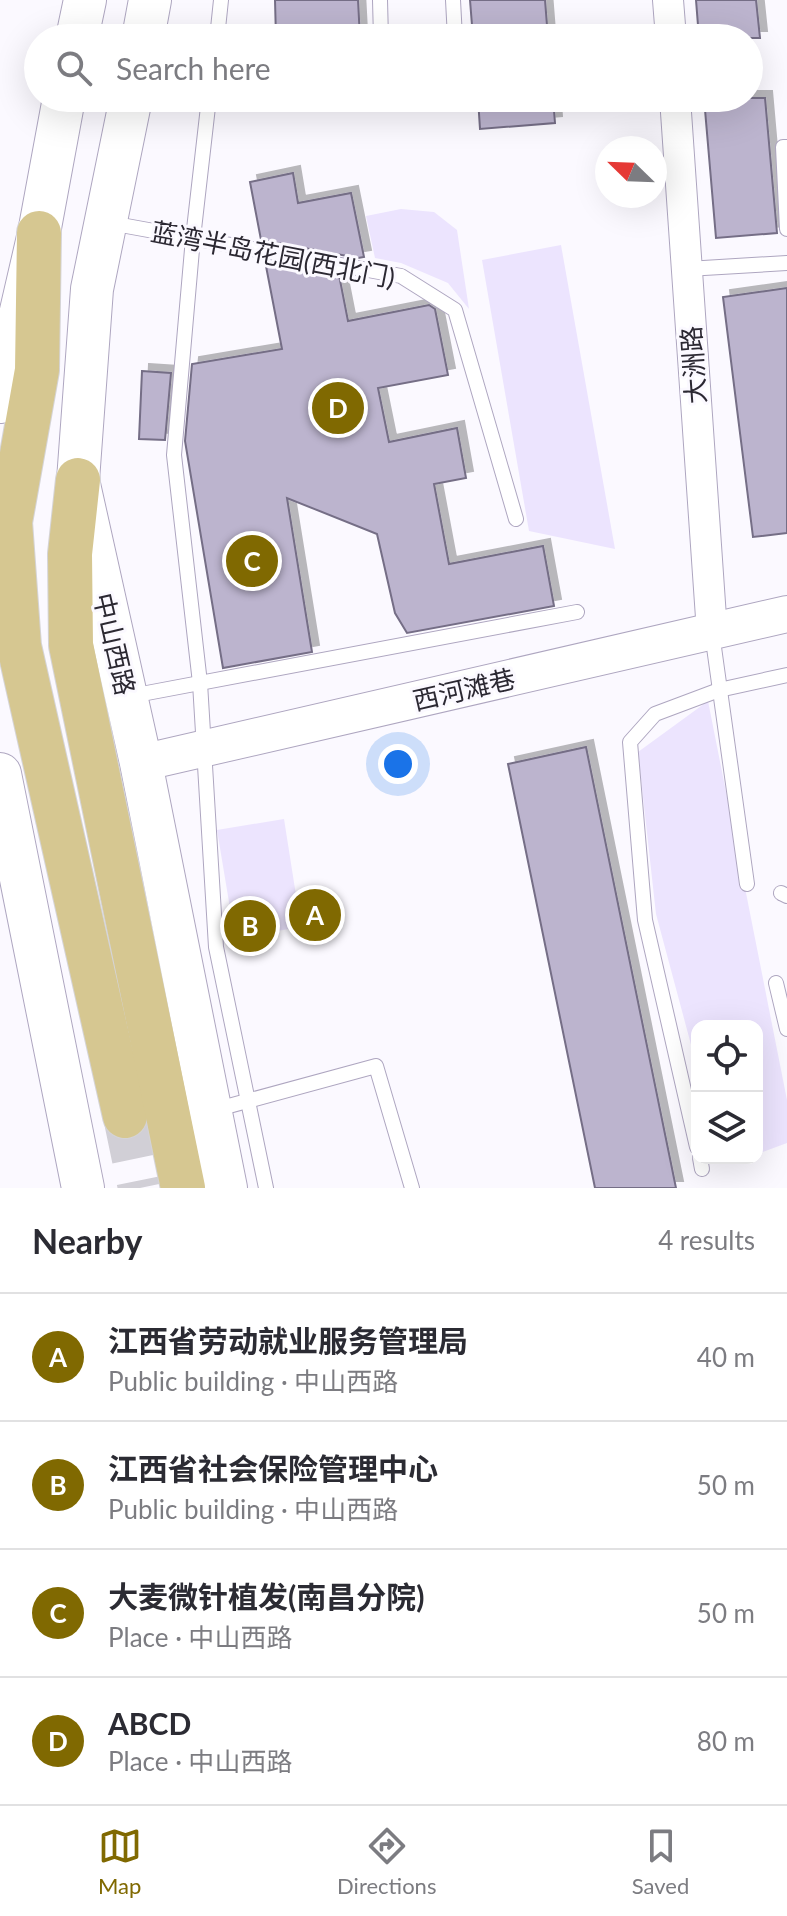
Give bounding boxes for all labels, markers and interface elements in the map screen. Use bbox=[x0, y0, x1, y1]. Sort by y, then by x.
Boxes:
search box bbox=[24, 24, 763, 112]
icon: search bbox=[52, 46, 96, 90]
text: Search here bbox=[116, 50, 271, 86]
north arrow bbox=[595, 136, 667, 208]
street label: 蓝湾半岛花园(西北门) bbox=[148, 215, 398, 293]
street label: 大洲路 bbox=[674, 325, 712, 405]
pin: D bbox=[312, 378, 364, 438]
pin: C bbox=[226, 531, 278, 591]
street label: 中山西路 bbox=[88, 590, 142, 698]
street label: 西河滩巷 bbox=[410, 662, 518, 716]
your location bbox=[378, 744, 418, 784]
pin: A bbox=[289, 885, 341, 945]
pin: B bbox=[224, 896, 276, 956]
map controls bbox=[691, 1020, 763, 1164]
button: locate bbox=[691, 1020, 763, 1092]
button: layers bbox=[691, 1092, 763, 1164]
text: Nearby bbox=[32, 1220, 143, 1261]
text: 4 results bbox=[658, 1224, 755, 1256]
text: 江西省劳动就业服务管理局 bbox=[108, 1322, 468, 1358]
text: A bbox=[49, 1341, 67, 1373]
text: 40 m bbox=[697, 1341, 755, 1373]
text: Public building · 中山西路 bbox=[108, 1365, 398, 1397]
text: 江西省社会保险管理中心 bbox=[108, 1450, 438, 1486]
text: B bbox=[49, 1469, 67, 1501]
text: 50 m bbox=[697, 1469, 755, 1501]
text: Public building · 中山西路 bbox=[108, 1493, 398, 1525]
text: 大麦微针植发(南昌分院) bbox=[108, 1578, 424, 1614]
text: C bbox=[49, 1597, 67, 1629]
text: 50 m bbox=[697, 1597, 755, 1629]
text: Place · 中山西路 bbox=[108, 1621, 293, 1653]
text: ABCD bbox=[108, 1705, 191, 1741]
text: D bbox=[48, 1725, 68, 1757]
text: 80 m bbox=[697, 1725, 755, 1757]
text: Place · 中山西路 bbox=[108, 1745, 293, 1777]
tab: Map bbox=[98, 1824, 142, 1899]
tab: Directions bbox=[337, 1824, 436, 1899]
tab: Saved bbox=[632, 1824, 689, 1899]

